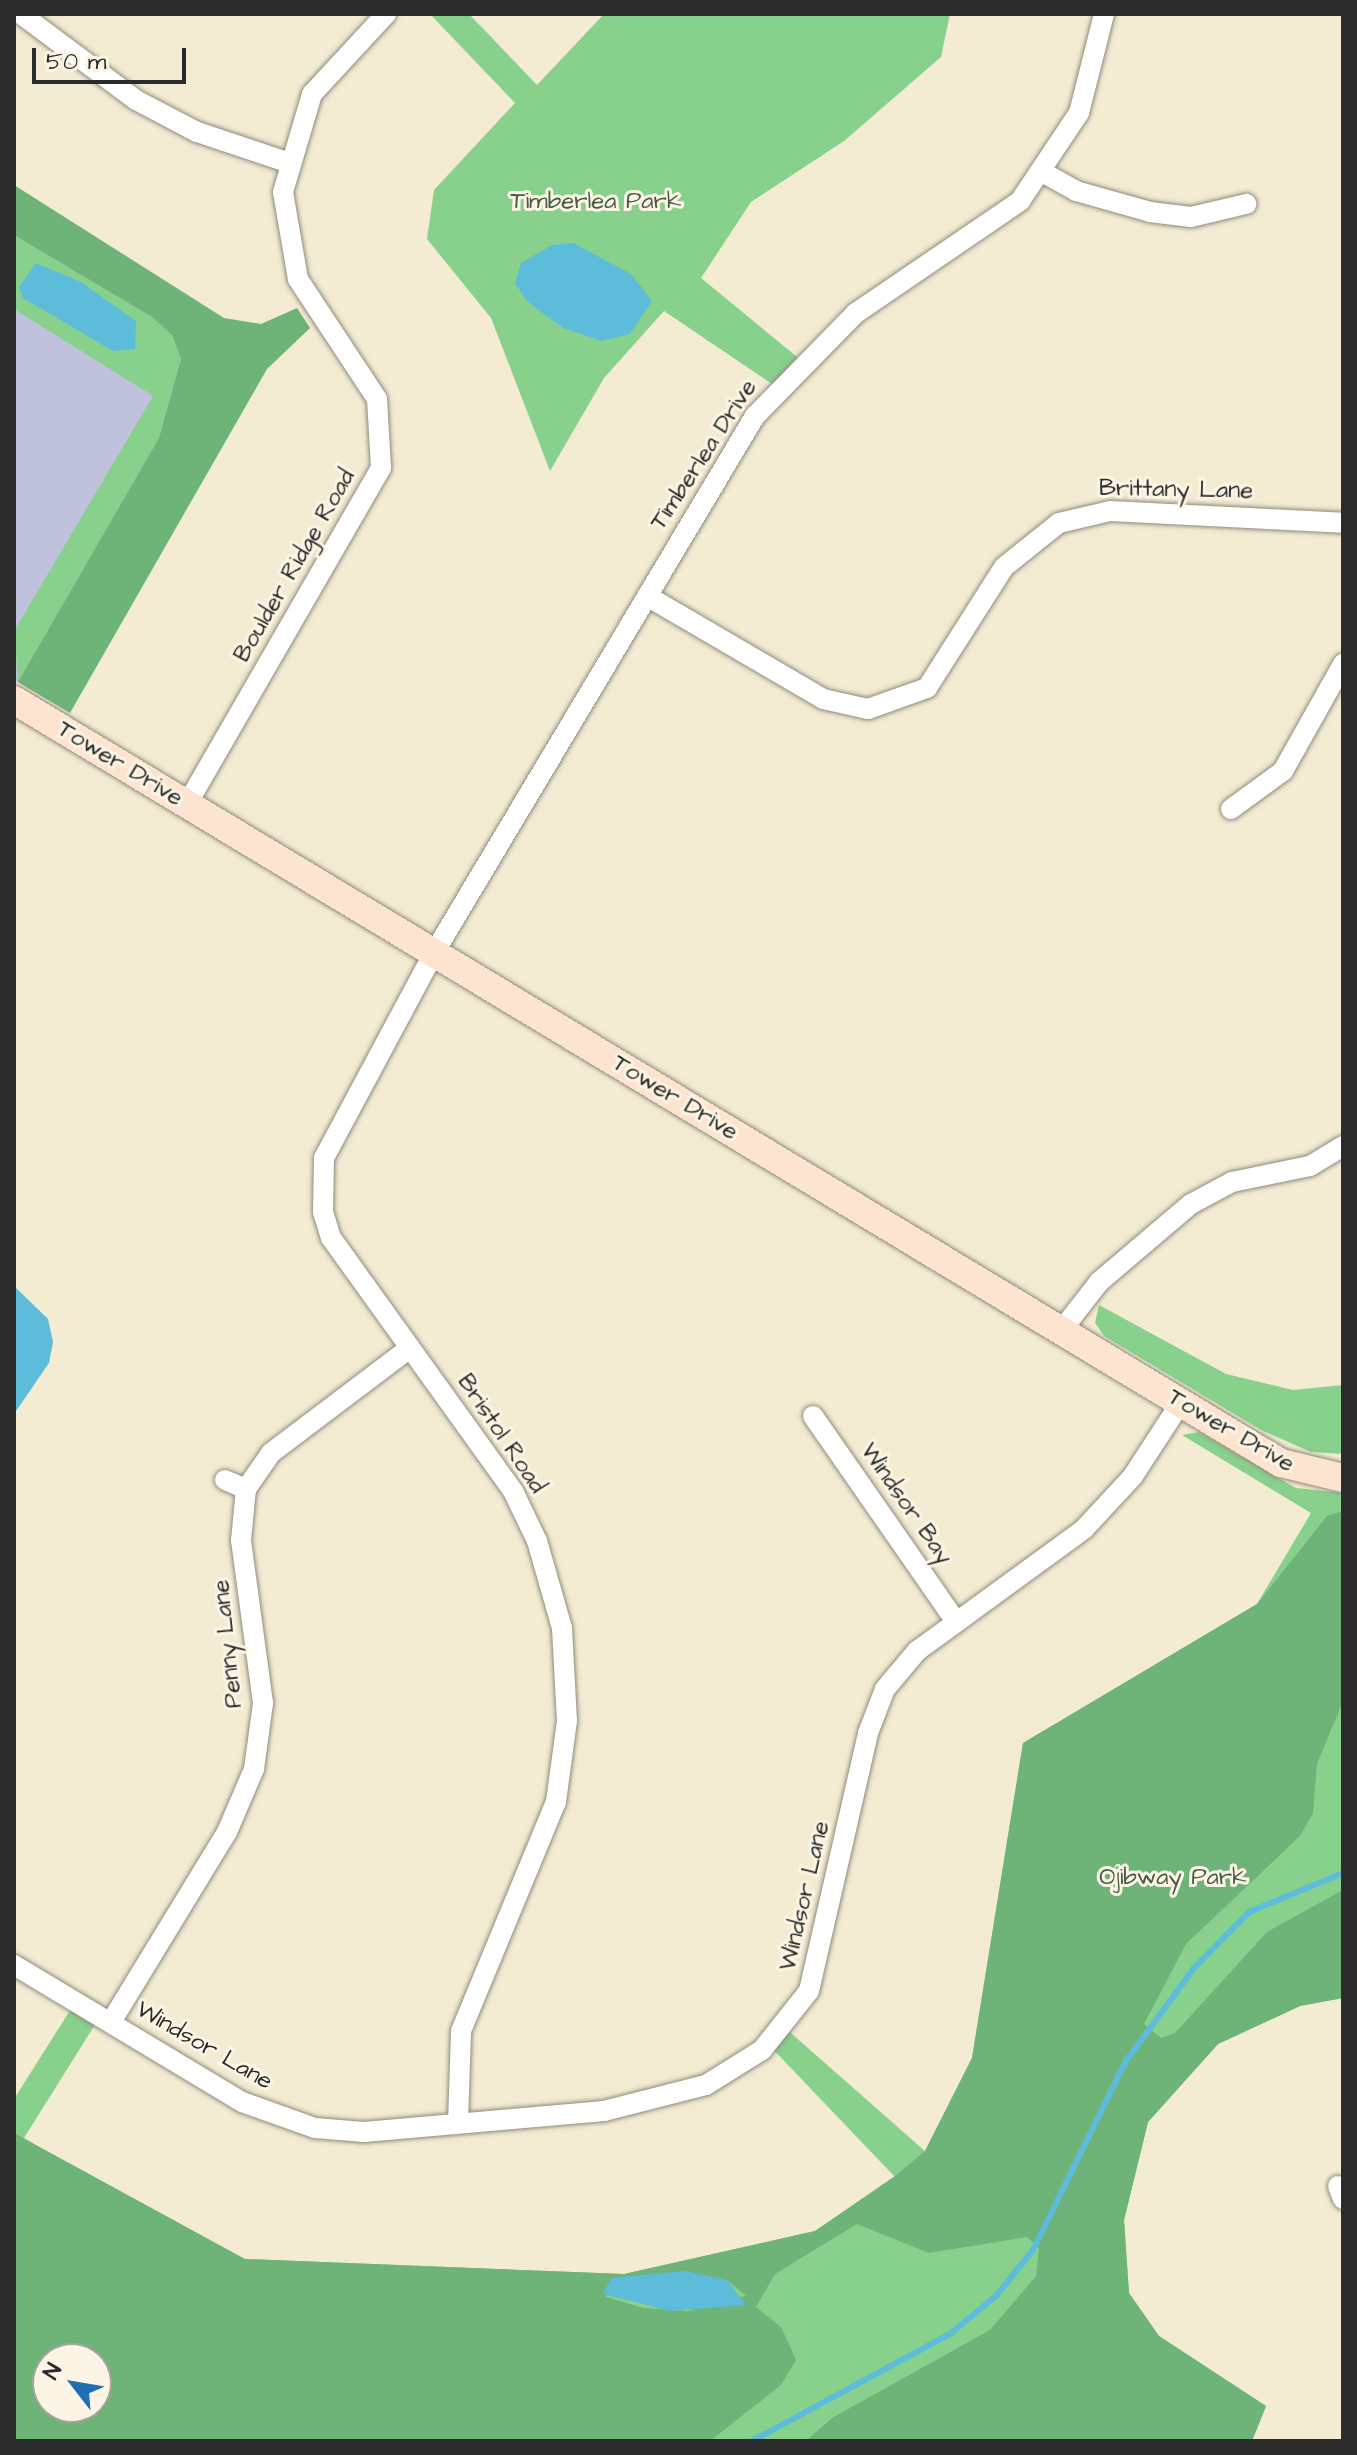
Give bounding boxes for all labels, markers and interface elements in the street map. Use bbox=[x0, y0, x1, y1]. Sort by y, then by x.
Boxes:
scale bar bbox=[36, 32, 190, 82]
text: 50 m bbox=[46, 45, 106, 79]
park label: Timberlea Park bbox=[510, 188, 682, 216]
street label: Timberlea Drive bbox=[645, 374, 763, 536]
street label: Boulder Ridge Road bbox=[228, 464, 362, 668]
street label: Brittany Lane bbox=[1099, 474, 1253, 506]
street label: Tower Drive bbox=[52, 715, 188, 813]
street label: Tower Drive bbox=[607, 1049, 743, 1147]
street label: Bristol Road bbox=[451, 1369, 551, 1499]
street label: Tower Drive bbox=[1163, 1383, 1299, 1479]
street label: Windsor Bay bbox=[854, 1438, 958, 1570]
street label: Penny Lane bbox=[207, 1578, 249, 1710]
street label: Windsor Lane bbox=[774, 1818, 836, 1974]
park label: Ojibway Park bbox=[1099, 1864, 1247, 1892]
street label: Windsor Lane bbox=[131, 1995, 277, 2097]
north arrow bbox=[32, 2343, 112, 2423]
text: N bbox=[36, 2358, 70, 2385]

